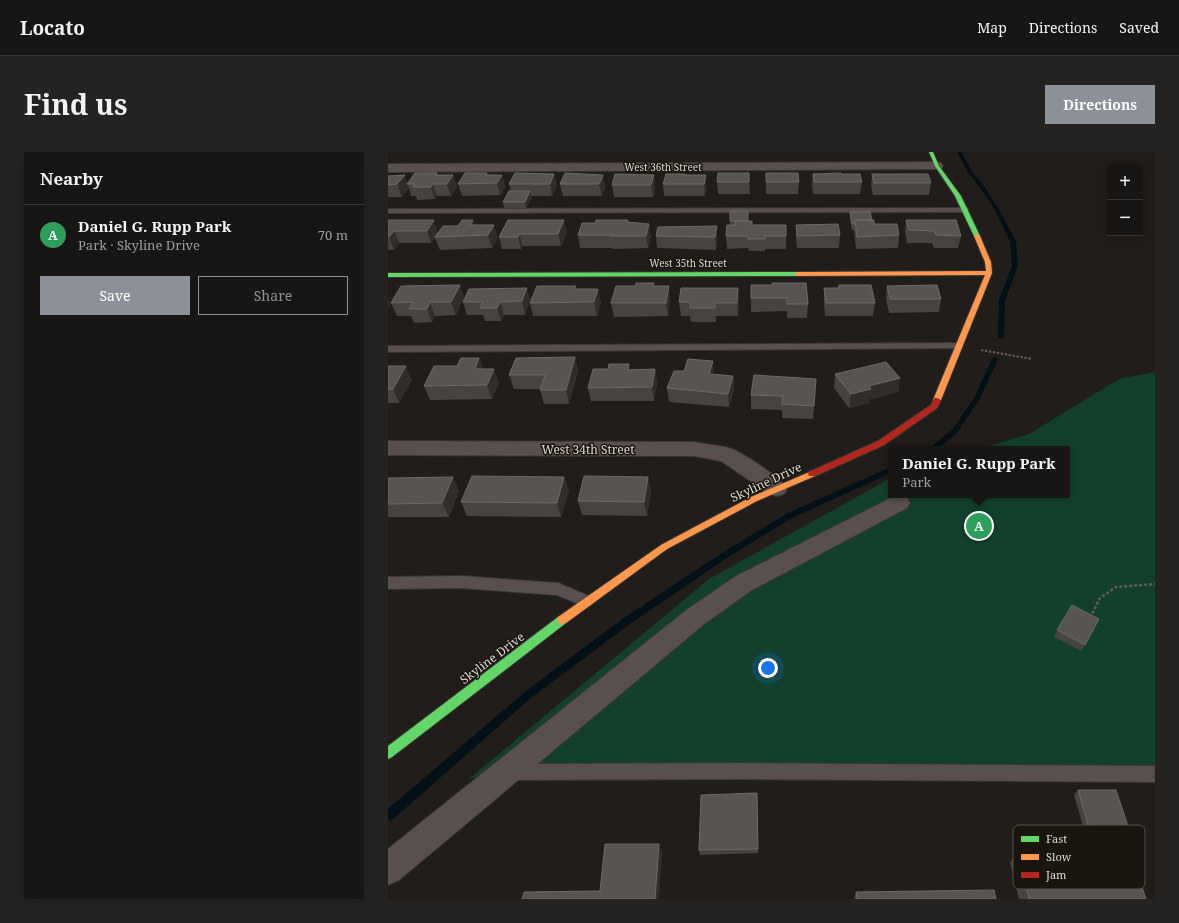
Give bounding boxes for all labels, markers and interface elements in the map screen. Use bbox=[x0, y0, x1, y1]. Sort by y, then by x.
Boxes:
text: Locato bbox=[20, 15, 85, 41]
text: Map bbox=[977, 18, 1007, 37]
text: Directions bbox=[1029, 18, 1097, 37]
text: Saved bbox=[1119, 18, 1159, 37]
text: Find us bbox=[24, 85, 128, 123]
button: Directions bbox=[1045, 85, 1155, 124]
street label: West 36th Street bbox=[624, 160, 702, 174]
map controls bbox=[1107, 164, 1143, 236]
button: + bbox=[1107, 164, 1143, 200]
text: Nearby bbox=[40, 167, 103, 190]
button: − bbox=[1107, 200, 1143, 236]
text: Daniel G. Rupp Park bbox=[78, 216, 231, 236]
text: A bbox=[48, 226, 58, 244]
text: 70 m bbox=[318, 226, 348, 244]
text: Park · Skyline Drive bbox=[78, 236, 200, 254]
street label: West 35th Street bbox=[649, 256, 727, 270]
button: Save bbox=[40, 276, 190, 315]
button: Share bbox=[198, 276, 348, 315]
street label: West 34th Street bbox=[542, 441, 634, 458]
popup bbox=[888, 446, 1070, 498]
text: Daniel G. Rupp Park bbox=[902, 453, 1056, 473]
street label: Skyline Drive bbox=[728, 458, 804, 506]
text: Park bbox=[902, 473, 931, 491]
pin: A bbox=[966, 511, 992, 541]
street label: Skyline Drive bbox=[456, 628, 528, 688]
your location bbox=[758, 658, 778, 678]
legend bbox=[1013, 825, 1145, 889]
text: Fast bbox=[1046, 831, 1067, 846]
text: Slow bbox=[1046, 849, 1072, 864]
text: Jam bbox=[1045, 867, 1067, 882]

